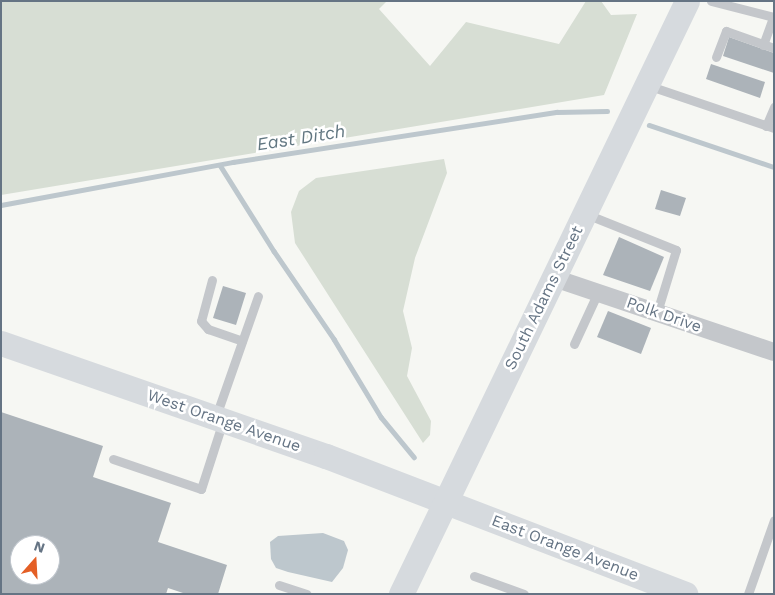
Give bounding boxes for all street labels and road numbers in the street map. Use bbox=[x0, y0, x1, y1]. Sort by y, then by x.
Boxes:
street label: South Adams Street bbox=[501, 223, 587, 373]
street label: Polk Drive bbox=[624, 293, 704, 337]
street label: West Orange Avenue bbox=[144, 386, 304, 456]
street label: East Orange Avenue bbox=[488, 511, 642, 585]

